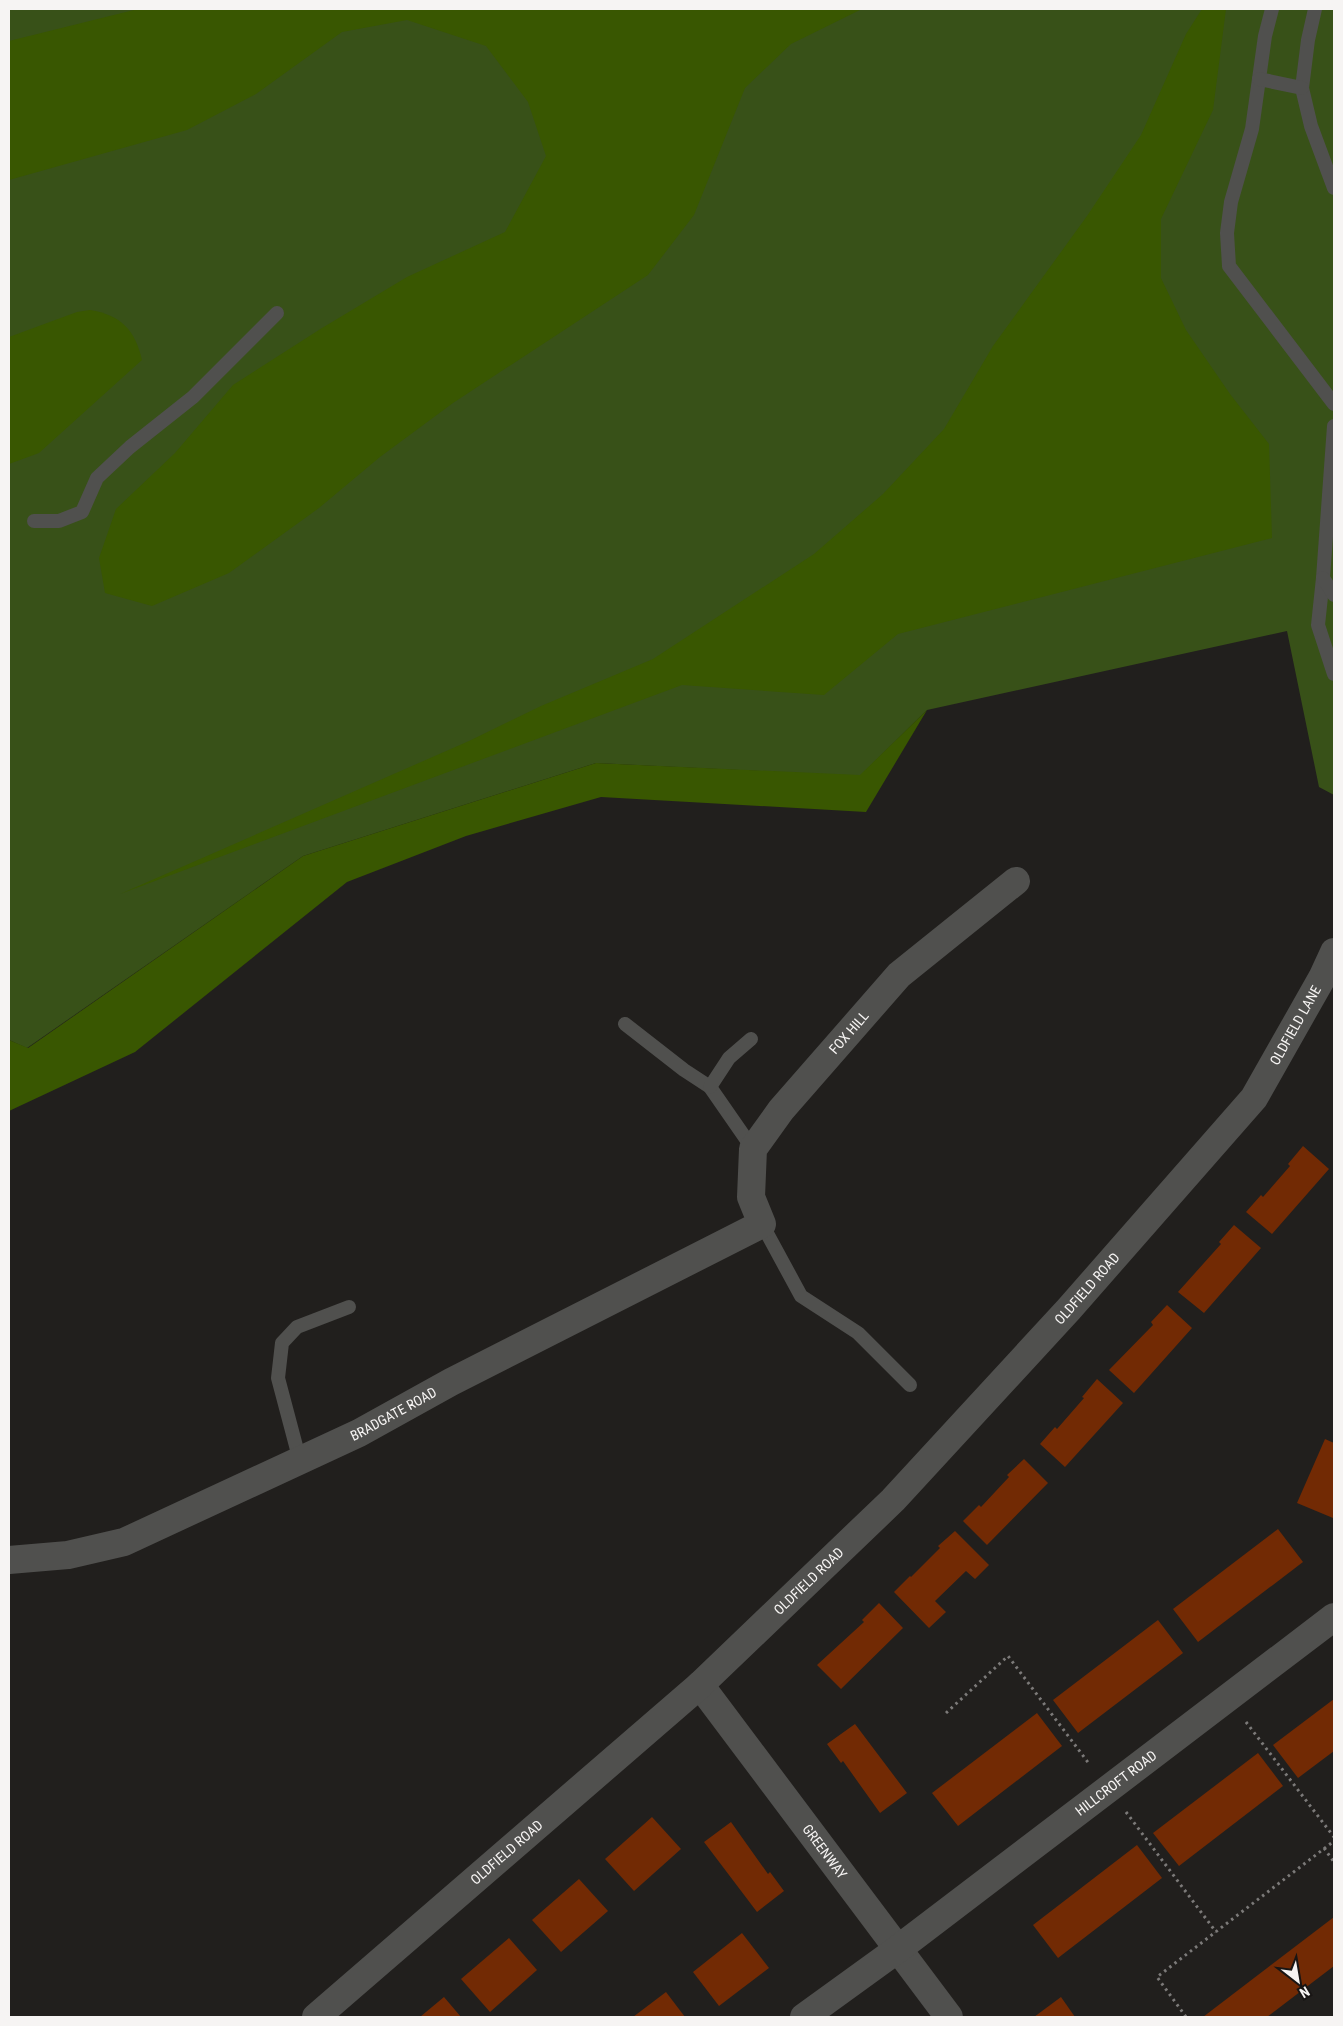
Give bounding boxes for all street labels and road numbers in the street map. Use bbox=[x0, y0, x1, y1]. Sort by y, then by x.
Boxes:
street label: OLDFIELD LANE bbox=[1266, 983, 1324, 1068]
street label: FOX HILL bbox=[826, 1008, 872, 1057]
street label: OLDFIELD ROAD bbox=[1051, 1249, 1123, 1327]
street label: BRADGATE ROAD bbox=[348, 1384, 439, 1444]
street label: OLDFIELD ROAD bbox=[771, 1544, 847, 1618]
street label: HILLCROFT ROAD bbox=[1072, 1747, 1160, 1819]
street label: OLDFIELD ROAD bbox=[467, 1817, 546, 1888]
street label: GREENWAY bbox=[799, 1821, 851, 1882]

